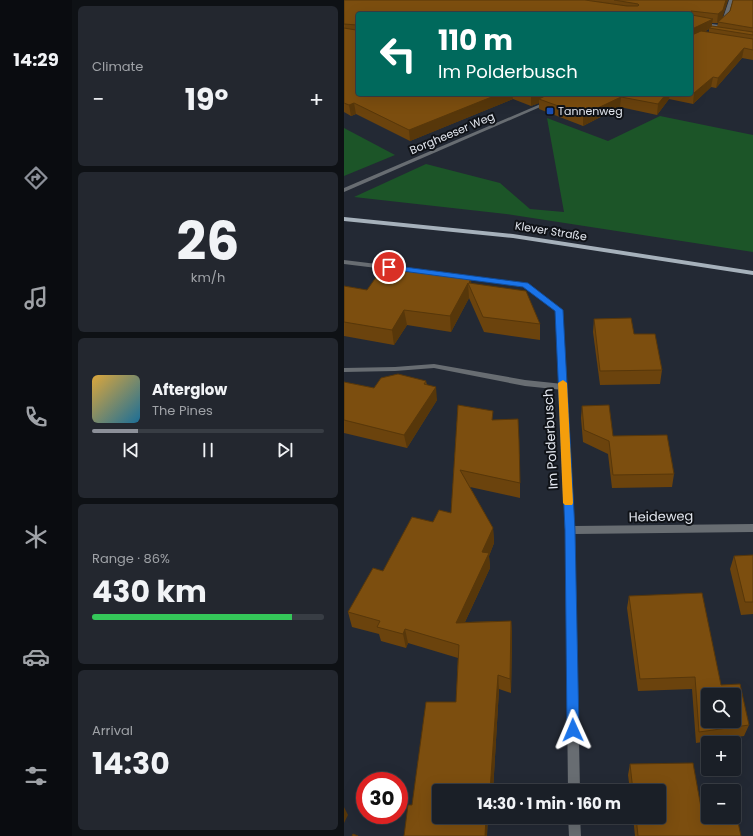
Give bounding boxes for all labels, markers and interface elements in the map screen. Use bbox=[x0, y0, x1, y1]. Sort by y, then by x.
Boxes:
text: 110 m bbox=[438, 21, 513, 60]
icon: left bbox=[372, 28, 424, 80]
text: 14:29 bbox=[13, 47, 59, 72]
text: Climate bbox=[92, 57, 143, 76]
text: Im Polderbusch bbox=[438, 59, 578, 84]
text: 19° bbox=[185, 78, 228, 121]
text: − bbox=[92, 84, 104, 115]
text: + bbox=[309, 84, 324, 115]
place label: Tannenweg bbox=[558, 103, 623, 119]
marker: Tannenweg bbox=[545, 106, 555, 116]
street label: Borgheeser Weg bbox=[407, 108, 497, 158]
icon: directions bbox=[22, 164, 50, 192]
text: 26 bbox=[177, 205, 239, 278]
street label: Klever Straße bbox=[514, 217, 588, 245]
pin bbox=[372, 250, 406, 284]
icon: arrive bbox=[378, 256, 400, 278]
text: km/h bbox=[191, 268, 225, 287]
icon: music bbox=[22, 284, 50, 312]
text: Afterglow bbox=[152, 379, 227, 400]
street label: Im Polderbusch bbox=[538, 388, 563, 490]
text: The Pines bbox=[152, 401, 213, 420]
icon: phone bbox=[22, 403, 50, 431]
icon: previous bbox=[120, 439, 142, 461]
icon: pause bbox=[197, 439, 219, 461]
icon: next bbox=[274, 439, 296, 461]
street label: Heideweg bbox=[629, 506, 693, 527]
icon: climate bbox=[22, 523, 50, 551]
text: Range · 86% bbox=[92, 549, 170, 568]
text: 430 km bbox=[92, 570, 207, 613]
icon: car bbox=[22, 643, 50, 671]
map controls bbox=[701, 688, 741, 824]
button: search bbox=[701, 688, 741, 728]
position arrow bbox=[552, 709, 594, 751]
text: Arrival bbox=[92, 721, 133, 740]
button: + bbox=[701, 736, 741, 776]
text: 14:30 bbox=[92, 742, 170, 785]
icon: filters bbox=[22, 762, 50, 790]
speed limit sign: 30 bbox=[356, 772, 408, 824]
button: − bbox=[701, 784, 741, 824]
text: 14:30 · 1 min · 160 m bbox=[477, 793, 621, 814]

